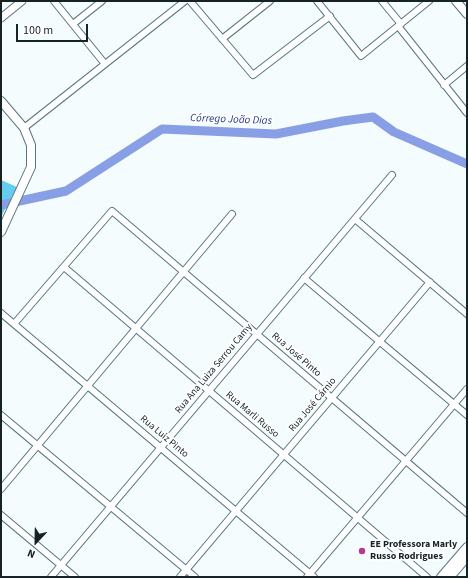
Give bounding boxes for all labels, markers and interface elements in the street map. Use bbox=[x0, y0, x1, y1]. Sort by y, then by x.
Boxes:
scale bar bbox=[18, 16, 90, 42]
text: 100 m bbox=[23, 22, 53, 39]
water label: Córrego João Dias bbox=[190, 112, 272, 128]
street label: Rua Ana Luiza Serrou Camy bbox=[173, 322, 255, 416]
street label: Rua José Pinto bbox=[269, 330, 323, 380]
street label: Rua José Cárnio bbox=[287, 375, 339, 435]
street label: Rua Marli Russo bbox=[223, 389, 281, 441]
street label: Rua Luiz Pinto bbox=[137, 413, 191, 461]
north arrow bbox=[16, 522, 56, 562]
place label: EE Professora Marly Russo Rodrigues bbox=[370, 539, 457, 562]
text: N bbox=[25, 545, 38, 562]
marker: EE Professora Marly Russo Rodrigues bbox=[357, 546, 367, 556]

